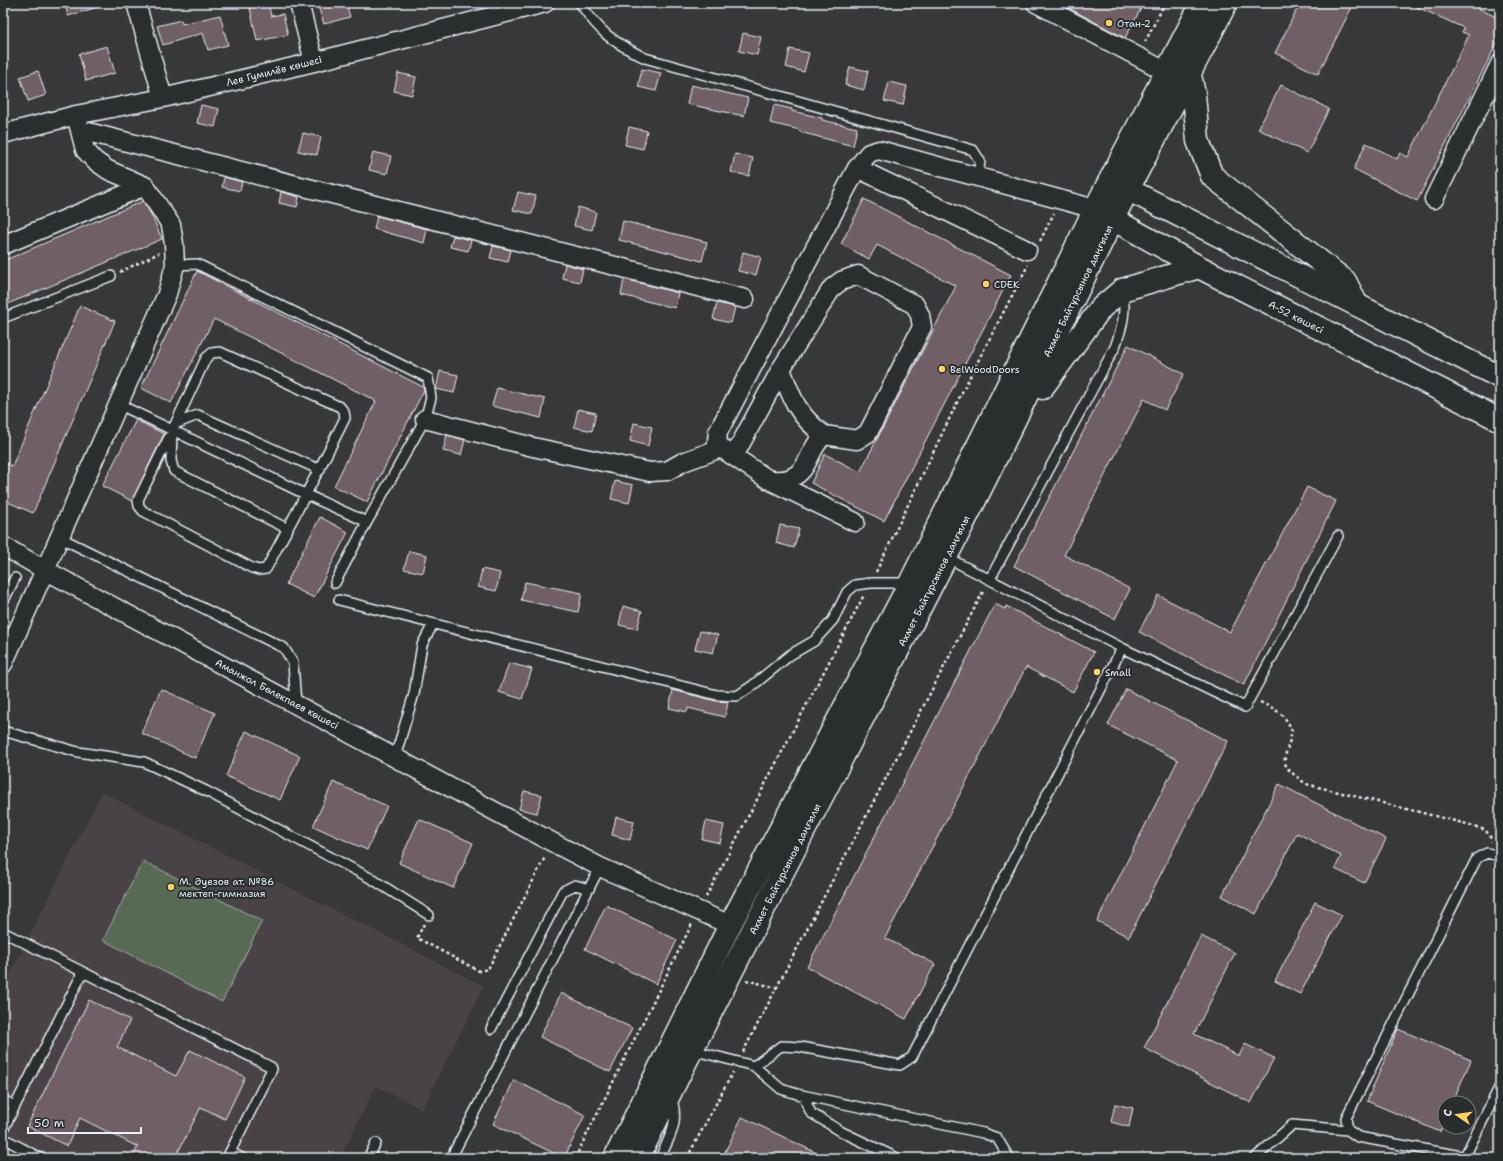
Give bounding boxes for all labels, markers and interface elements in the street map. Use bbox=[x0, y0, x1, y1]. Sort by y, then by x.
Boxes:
place label: Отан-2 bbox=[1117, 17, 1151, 30]
marker: Отан-2 bbox=[1104, 18, 1114, 28]
street label: Лев Гумилёв көшесі bbox=[225, 53, 323, 89]
street label: Ахмет Байтұрсынов даңғылы bbox=[1040, 223, 1116, 359]
place label: CDEK bbox=[994, 278, 1020, 291]
marker: CDEK bbox=[981, 279, 991, 289]
street label: А-52 көшесі bbox=[1266, 298, 1326, 336]
place label: BelWoodDoors bbox=[950, 363, 1020, 376]
marker: BelWoodDoors bbox=[937, 364, 947, 374]
street label: Ахмет Байтұрсынов даңғылы bbox=[895, 513, 973, 649]
street label: Аманжол Бөлекпаев көшесі bbox=[213, 656, 341, 732]
place label: Small bbox=[1105, 666, 1131, 679]
marker: Small bbox=[1092, 667, 1102, 677]
street label: Ахмет Байтұрсынов даңғылы bbox=[746, 801, 824, 937]
place label: М. Әуезов ат. №86 мектеп-гимназия bbox=[179, 875, 274, 900]
marker: М. Әуезов ат. №86 мектеп-гимназия bbox=[166, 882, 176, 892]
north arrow bbox=[1437, 1095, 1477, 1135]
text: С bbox=[1440, 1108, 1456, 1118]
scale bar bbox=[28, 1109, 141, 1135]
text: 50 m bbox=[34, 1115, 64, 1131]

